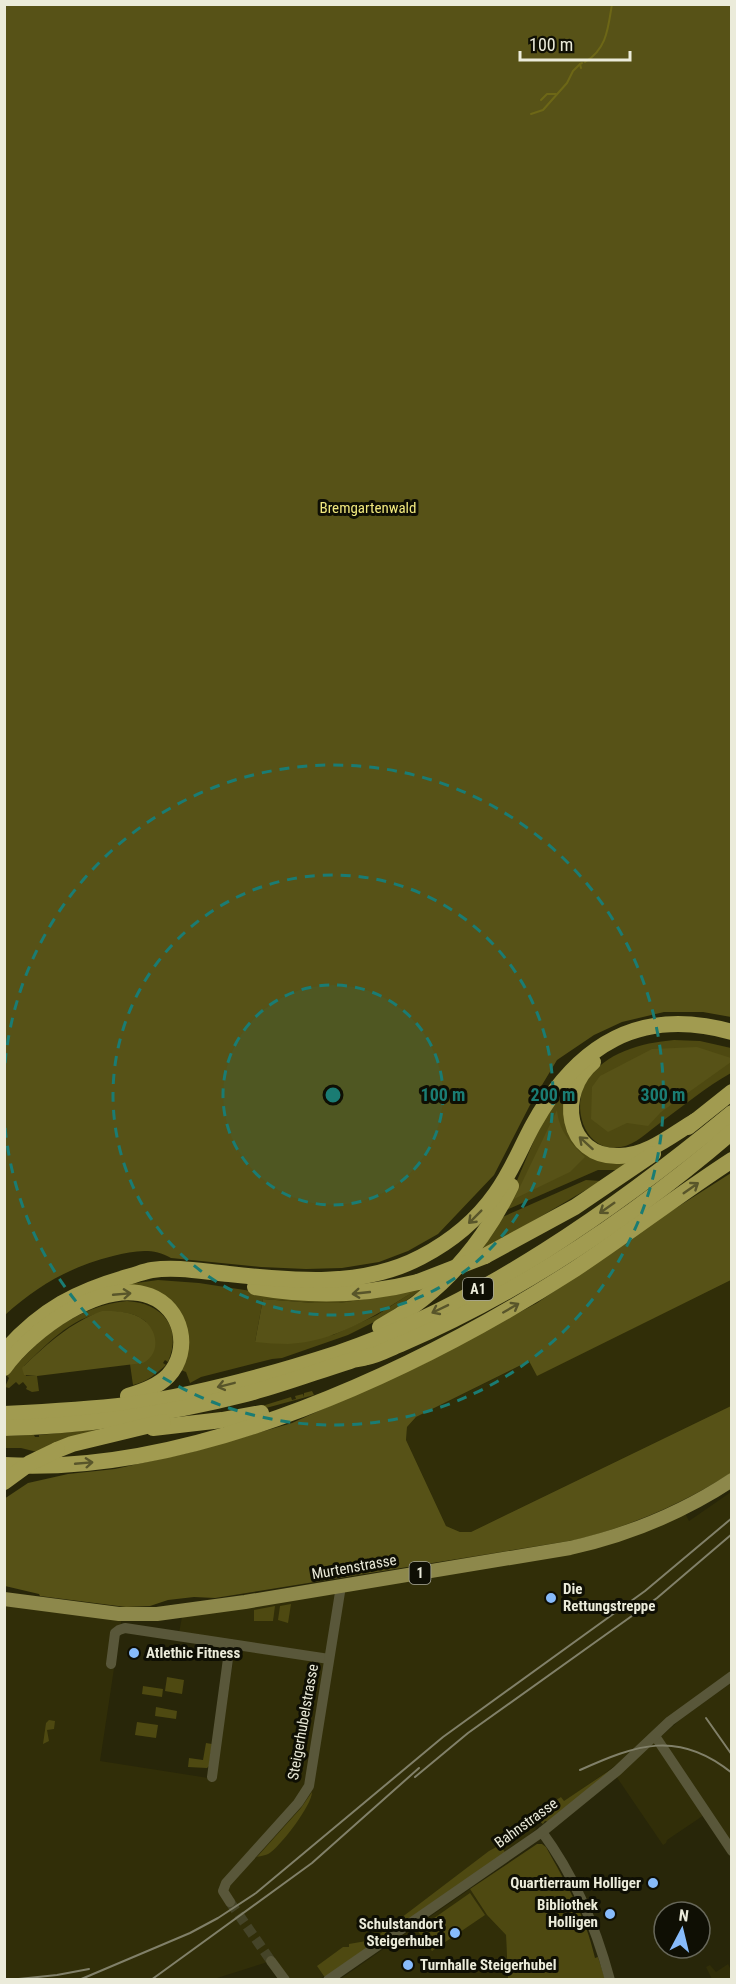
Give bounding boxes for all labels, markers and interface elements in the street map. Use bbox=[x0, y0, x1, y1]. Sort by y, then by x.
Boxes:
scale bar bbox=[520, 24, 630, 62]
text: 100 m bbox=[529, 34, 573, 55]
park label: Bremgartenwald bbox=[319, 499, 417, 517]
text: 100 m bbox=[421, 1084, 465, 1105]
text: 200 m bbox=[531, 1084, 575, 1105]
text: 300 m bbox=[641, 1084, 685, 1105]
centre of rings bbox=[323, 1085, 343, 1105]
one-way arrow bbox=[579, 1136, 594, 1150]
one-way arrow bbox=[682, 1182, 698, 1194]
one-way arrow bbox=[600, 1202, 616, 1214]
one-way arrow bbox=[467, 1210, 482, 1225]
road number: A1 bbox=[463, 1278, 493, 1300]
one-way arrow bbox=[111, 1288, 131, 1299]
one-way arrow bbox=[351, 1288, 371, 1299]
one-way arrow bbox=[502, 1301, 519, 1313]
one-way arrow bbox=[432, 1303, 450, 1315]
one-way arrow bbox=[217, 1379, 236, 1391]
one-way arrow bbox=[73, 1457, 93, 1468]
street label: Murtenstrasse bbox=[310, 1551, 398, 1583]
road number: 1 bbox=[410, 1562, 430, 1584]
place label: Die Rettungstreppe bbox=[563, 1580, 655, 1615]
marker: Die Rettungstreppe bbox=[544, 1591, 558, 1605]
place label: Atlethic Fitness bbox=[146, 1644, 240, 1662]
marker: Atlethic Fitness bbox=[127, 1646, 141, 1660]
street label: Steigerhubelstrasse bbox=[284, 1663, 322, 1781]
street label: Bahnstrasse bbox=[491, 1794, 561, 1852]
place label: Quartierraum Holliger bbox=[510, 1874, 641, 1892]
marker: Quartierraum Holliger bbox=[646, 1876, 660, 1890]
place label: Bibliothek Holligen bbox=[537, 1896, 599, 1931]
north arrow bbox=[652, 1900, 712, 1960]
text: N bbox=[678, 1906, 690, 1926]
marker: Bibliothek Holligen bbox=[603, 1907, 617, 1921]
place label: Schulstandort Steigerhubel bbox=[359, 1915, 443, 1950]
marker: Schulstandort Steigerhubel bbox=[448, 1926, 462, 1940]
place label: Turnhalle Steigerhubel bbox=[420, 1956, 557, 1974]
marker: Turnhalle Steigerhubel bbox=[401, 1958, 415, 1972]

